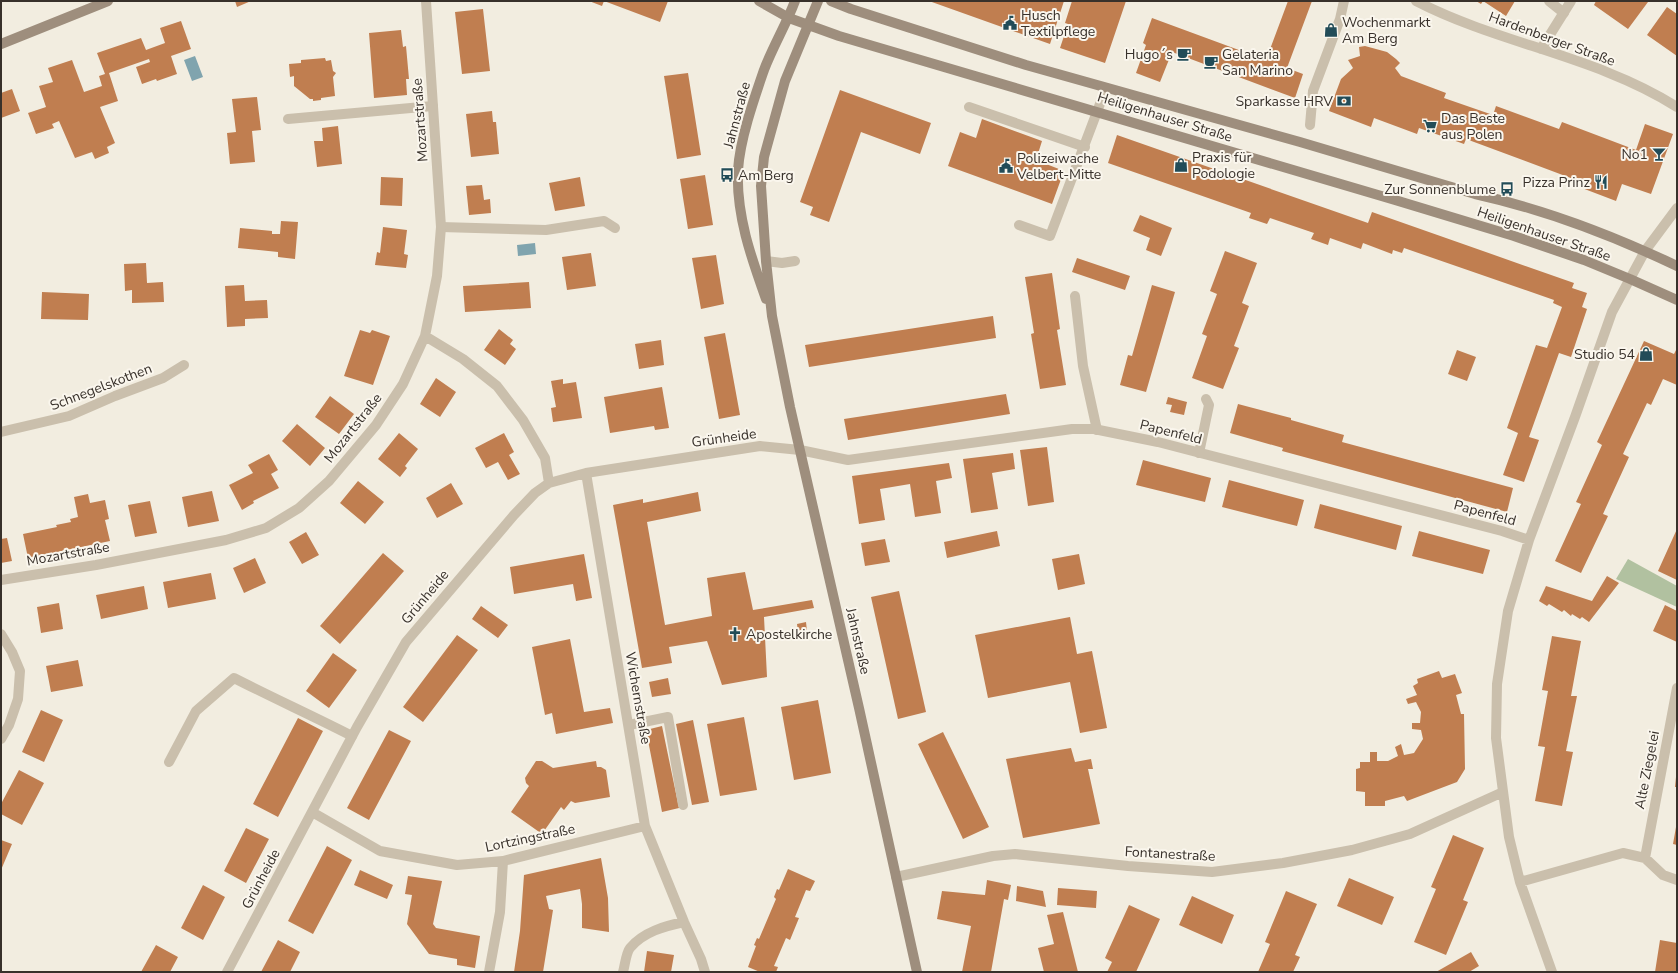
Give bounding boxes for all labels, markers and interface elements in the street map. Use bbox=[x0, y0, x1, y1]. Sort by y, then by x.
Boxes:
place label: Husch Textilpflege bbox=[1021, 6, 1095, 41]
street label: Hardenberger Straße bbox=[1486, 7, 1618, 71]
place label: Wochenmarkt Am Berg bbox=[1342, 13, 1430, 48]
public building icon: Husch Textilpflege bbox=[1002, 15, 1018, 31]
shop icon: Wochenmarkt Am Berg bbox=[1323, 22, 1339, 38]
place label: Hugo´s bbox=[1125, 45, 1173, 64]
place label: Gelateria San Marino bbox=[1222, 45, 1293, 80]
cafe icon: Hugo´s bbox=[1176, 46, 1192, 62]
cafe icon: Gelateria San Marino bbox=[1203, 54, 1219, 70]
street label: Mozartstraße bbox=[408, 78, 432, 162]
street label: Jahnstraße bbox=[719, 80, 755, 151]
street label: Heiligenhauser Straße bbox=[1095, 87, 1235, 147]
place label: Sparkasse HRV bbox=[1235, 92, 1333, 111]
bank icon: Sparkasse HRV bbox=[1336, 93, 1352, 109]
place label: Das Beste aus Polen bbox=[1441, 109, 1505, 144]
supermarket icon: Das Beste aus Polen bbox=[1422, 118, 1438, 134]
place label: No1 bbox=[1621, 145, 1648, 164]
bar icon: No1 bbox=[1651, 146, 1667, 162]
place label: Praxis für Podologie bbox=[1192, 148, 1255, 183]
place label: Polizeiwache Velbert-Mitte bbox=[1016, 149, 1101, 184]
shop icon: Praxis für Podologie bbox=[1173, 157, 1189, 173]
public building icon: Polizeiwache Velbert-Mitte bbox=[998, 158, 1014, 174]
place label: Am Berg bbox=[738, 166, 794, 185]
bus stop icon: Am Berg bbox=[719, 167, 735, 183]
place label: Pizza Prinz bbox=[1523, 173, 1591, 192]
restaurant icon: Pizza Prinz bbox=[1593, 174, 1609, 190]
place label: Zur Sonnenblume bbox=[1384, 180, 1496, 199]
bus stop icon: Zur Sonnenblume bbox=[1499, 181, 1515, 197]
street label: Heiligenhauser Straße bbox=[1475, 202, 1613, 266]
place label: Studio 54 bbox=[1574, 345, 1635, 364]
shop icon: Studio 54 bbox=[1638, 346, 1654, 362]
street label: Schnegelskothen bbox=[47, 359, 155, 415]
street label: Mozartstraße bbox=[320, 389, 386, 467]
street label: Papenfeld bbox=[1138, 415, 1204, 449]
street label: Grünheide bbox=[690, 424, 758, 452]
street label: Papenfeld bbox=[1452, 496, 1518, 530]
street label: Mozartstraße bbox=[25, 537, 111, 571]
street label: Grünheide bbox=[397, 566, 453, 628]
street label: Jahnstraße bbox=[841, 605, 875, 676]
place label: Apostelkirche bbox=[746, 625, 832, 644]
church icon: Apostelkirche bbox=[727, 626, 743, 642]
street label: Wichernstraße bbox=[621, 650, 655, 746]
street label: Alte Ziegelei bbox=[1630, 729, 1664, 811]
street label: Lortzingstraße bbox=[483, 819, 577, 857]
street label: Fontanestraße bbox=[1124, 842, 1216, 866]
street label: Grünheide bbox=[237, 846, 285, 912]

